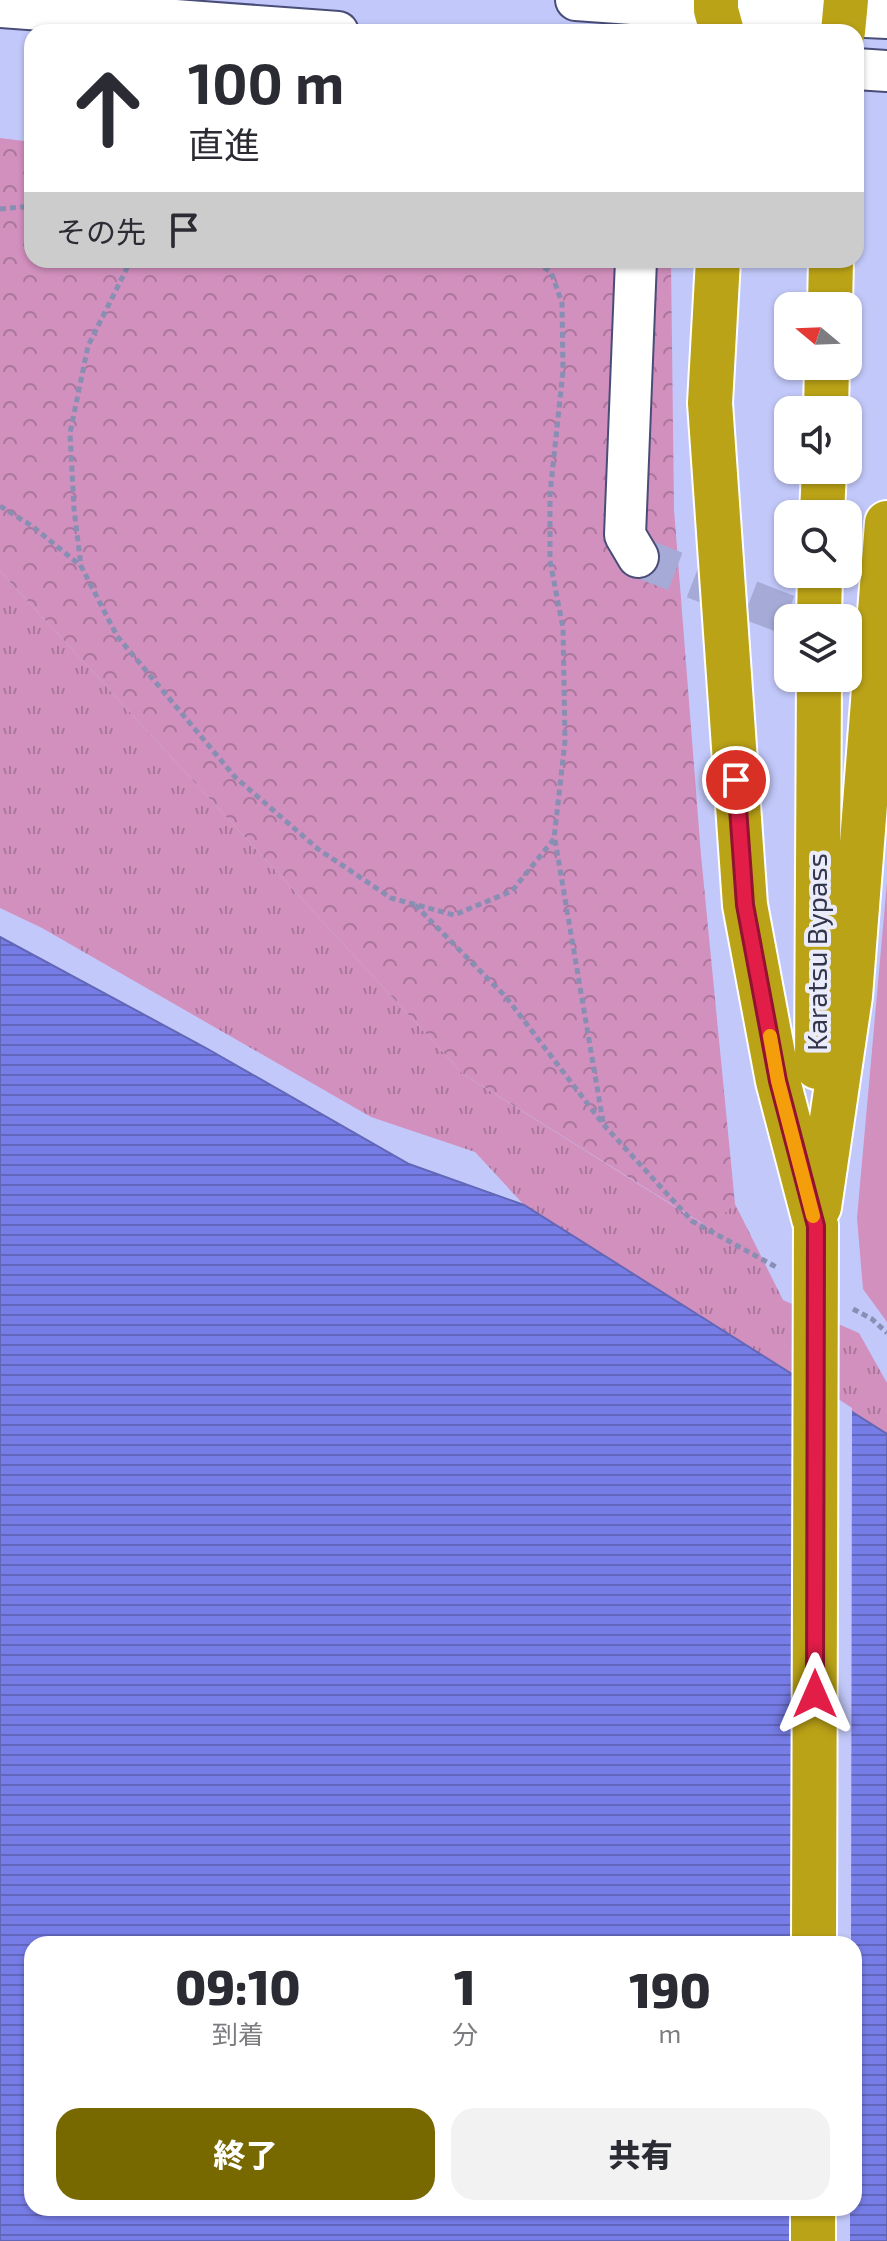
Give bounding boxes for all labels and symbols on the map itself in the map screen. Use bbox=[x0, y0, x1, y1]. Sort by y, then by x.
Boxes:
north arrow bbox=[774, 292, 862, 380]
pin bbox=[702, 746, 770, 814]
street label: Karatsu Bypass bbox=[799, 853, 833, 1051]
position arrow bbox=[773, 1652, 857, 1736]

